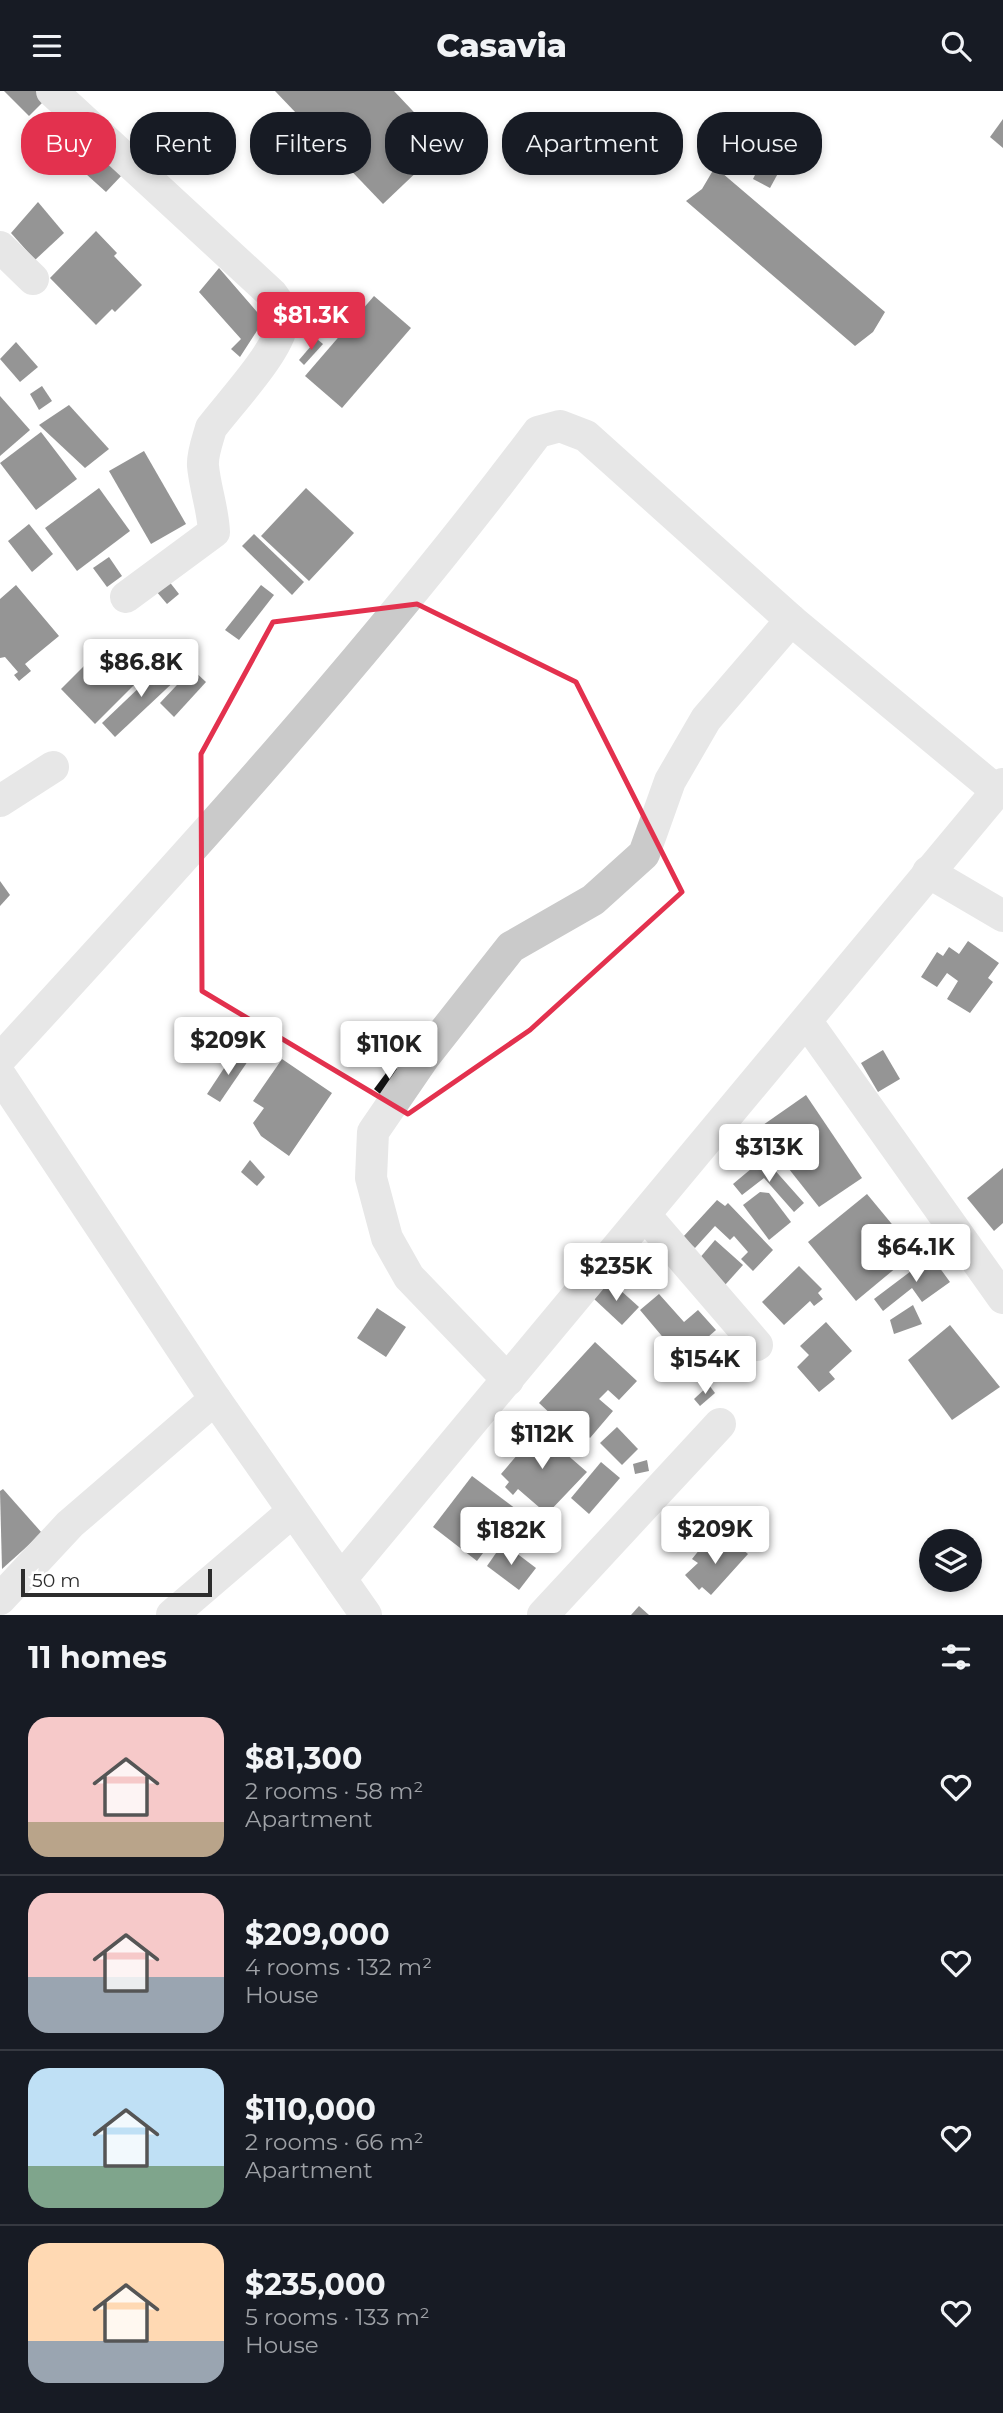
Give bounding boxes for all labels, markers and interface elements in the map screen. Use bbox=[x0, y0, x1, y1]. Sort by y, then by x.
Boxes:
text: Casavia bbox=[436, 26, 567, 65]
icon: menu bbox=[28, 27, 66, 65]
icon: search bbox=[937, 27, 975, 65]
chip: Buy bbox=[21, 112, 116, 175]
chip: Rent bbox=[130, 112, 236, 175]
chip: Filters bbox=[250, 112, 371, 175]
chip: New bbox=[385, 112, 488, 175]
chip: Apartment bbox=[502, 112, 683, 175]
chip: House bbox=[697, 112, 822, 175]
pin: $81.3K bbox=[254, 293, 368, 352]
text: $81.3K bbox=[273, 301, 349, 329]
pin: $86.8K bbox=[84, 639, 198, 699]
text: $86.8K bbox=[99, 648, 183, 676]
pin: $209K bbox=[179, 1017, 277, 1077]
pin: $110K bbox=[340, 1021, 438, 1081]
text: $209K bbox=[190, 1026, 266, 1054]
text: $110K bbox=[356, 1030, 422, 1058]
pin: $313K bbox=[720, 1125, 818, 1184]
text: $313K bbox=[735, 1133, 803, 1161]
pin: $64.1K bbox=[859, 1225, 973, 1284]
text: $64.1K bbox=[877, 1233, 955, 1261]
pin: $235K bbox=[567, 1243, 665, 1303]
text: $235K bbox=[580, 1252, 652, 1280]
pin: $154K bbox=[656, 1337, 754, 1396]
text: $154K bbox=[670, 1345, 740, 1373]
pin: $112K bbox=[493, 1411, 591, 1471]
text: $112K bbox=[510, 1420, 574, 1448]
pin: $182K bbox=[462, 1507, 560, 1567]
pin: $209K bbox=[666, 1507, 764, 1566]
text: $209K bbox=[677, 1515, 753, 1543]
text: $182K bbox=[476, 1516, 546, 1544]
map controls bbox=[919, 1529, 982, 1592]
button: layers bbox=[919, 1529, 982, 1592]
scale bar bbox=[21, 1566, 212, 1598]
text: 50 m bbox=[32, 1569, 80, 1592]
icon: filters bbox=[937, 1638, 975, 1676]
text: 11 homes bbox=[28, 1639, 167, 1676]
text: $81,300 bbox=[245, 1740, 362, 1777]
icon: home bbox=[84, 1745, 168, 1829]
icon: heart bbox=[937, 1768, 975, 1806]
text: 2 rooms · 58 m² bbox=[245, 1777, 423, 1805]
text: Apartment bbox=[245, 1805, 373, 1833]
text: $209,000 bbox=[245, 1916, 390, 1953]
icon: home bbox=[84, 1921, 168, 2005]
icon: heart bbox=[937, 1944, 975, 1982]
text: 4 rooms · 132 m² bbox=[245, 1953, 432, 1981]
text: House bbox=[245, 1981, 319, 2009]
text: $110,000 bbox=[245, 2091, 376, 2128]
icon: home bbox=[84, 2096, 168, 2180]
icon: heart bbox=[937, 2119, 975, 2157]
text: 2 rooms · 66 m² bbox=[245, 2128, 424, 2156]
text: Apartment bbox=[245, 2156, 373, 2184]
text: $235,000 bbox=[245, 2266, 386, 2303]
icon: home bbox=[84, 2271, 168, 2355]
icon: heart bbox=[937, 2294, 975, 2332]
text: 5 rooms · 133 m² bbox=[245, 2303, 430, 2331]
text: House bbox=[245, 2331, 319, 2359]

